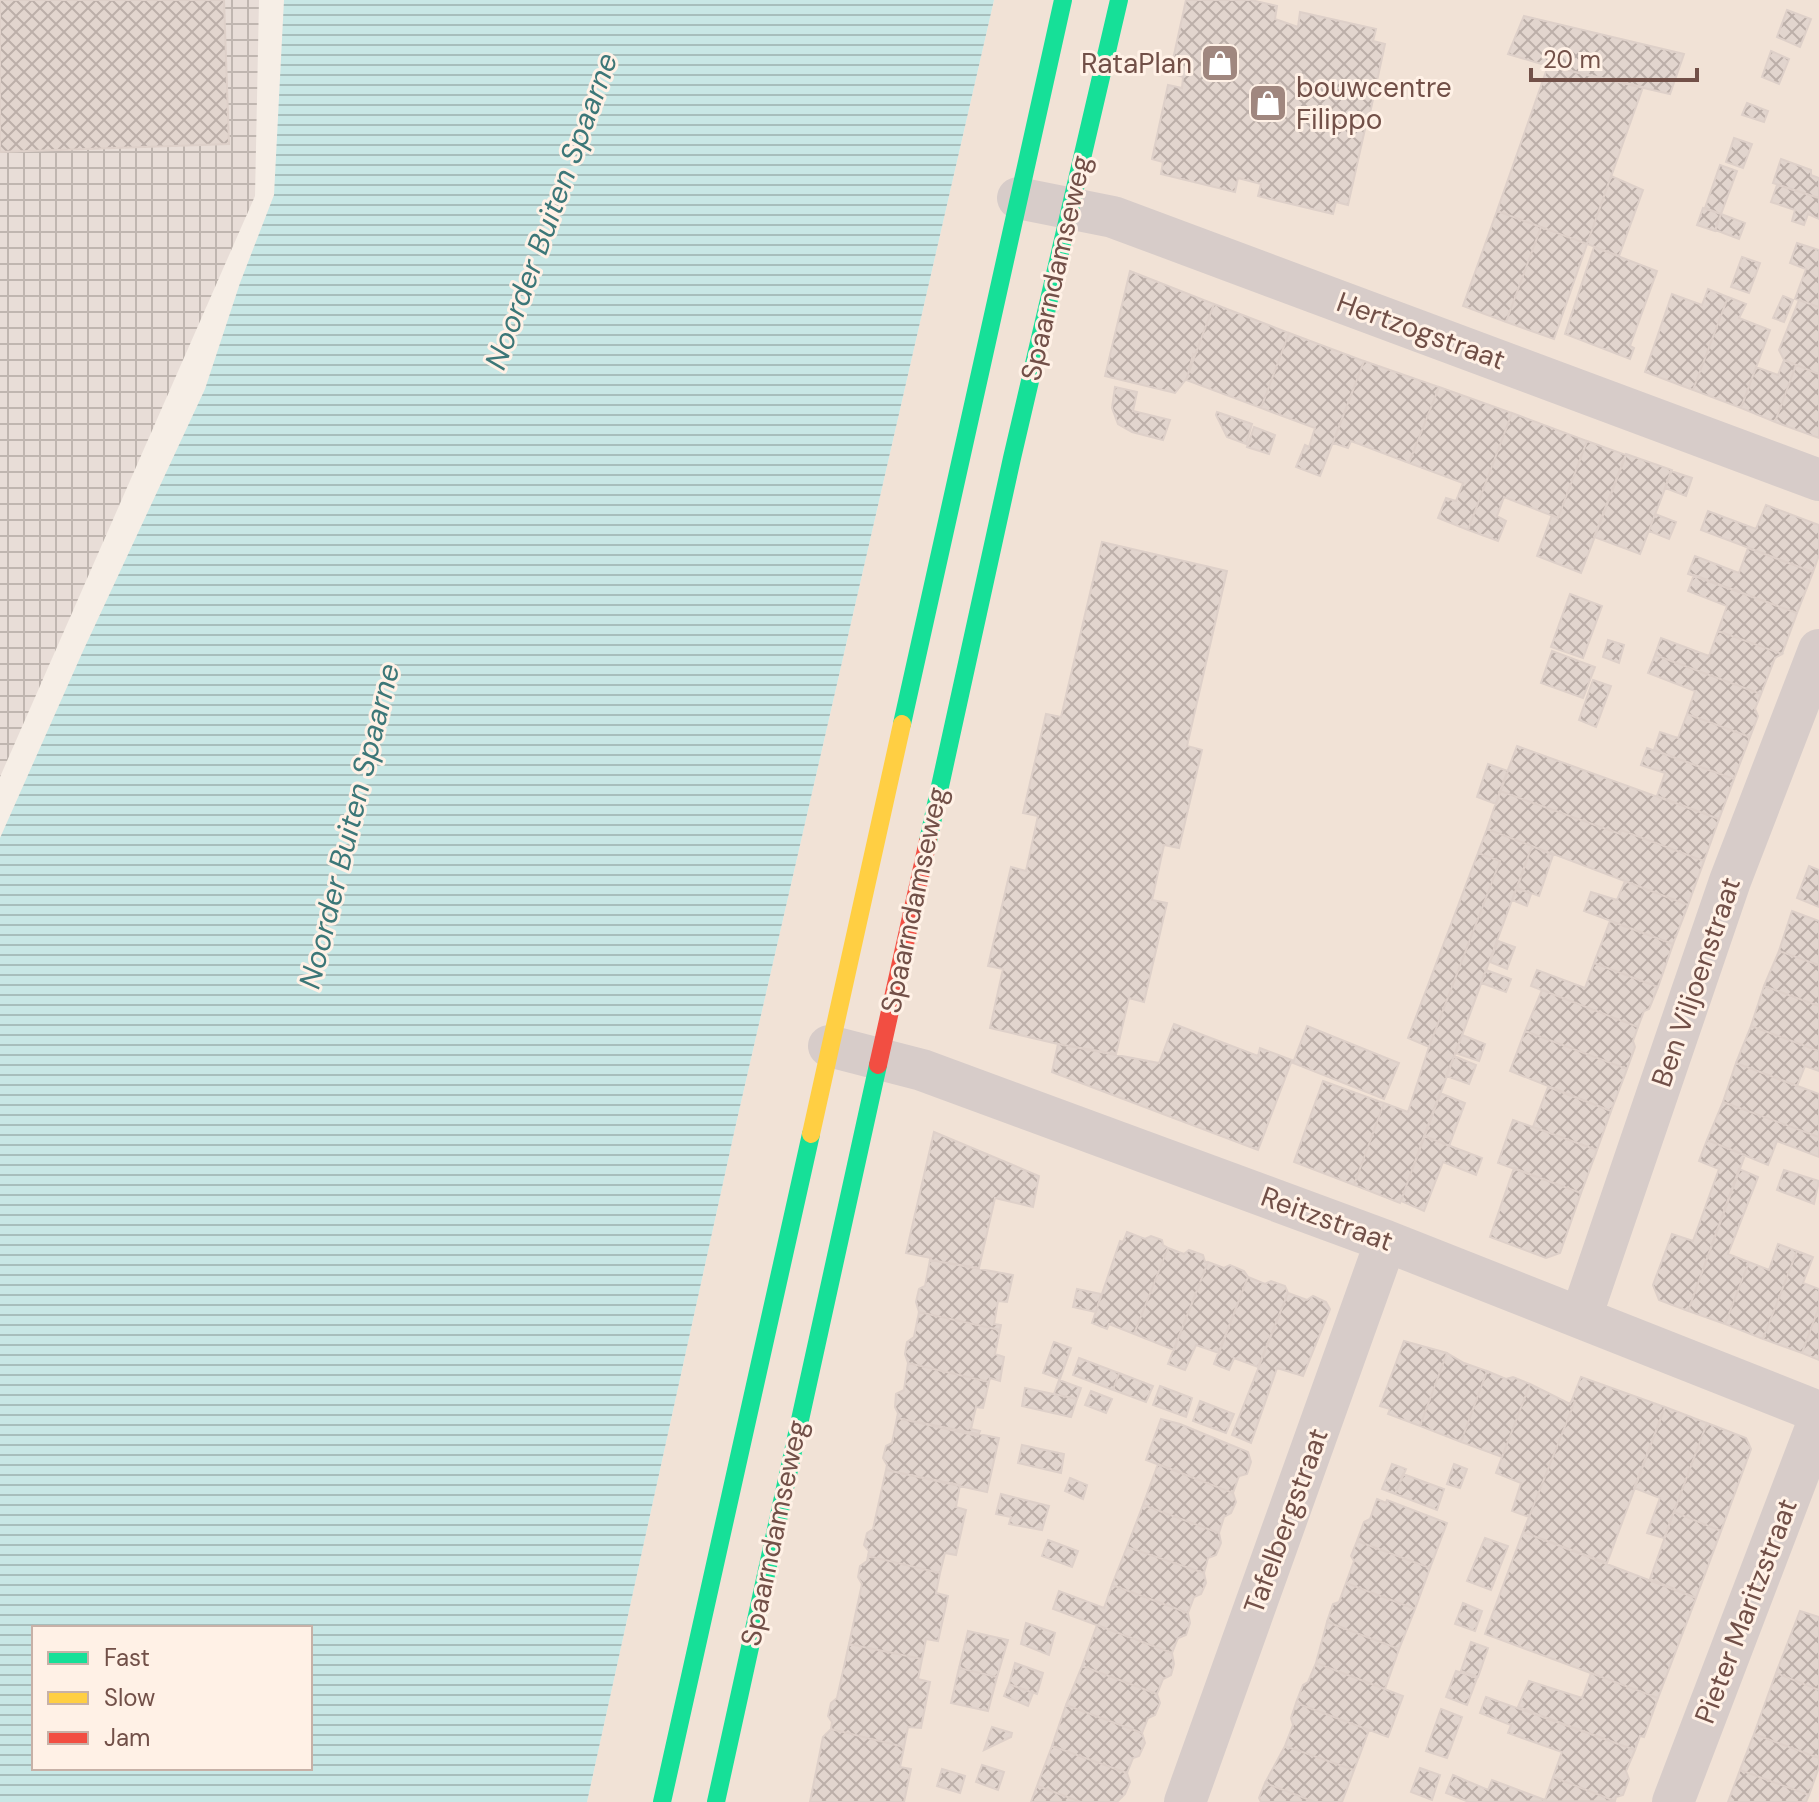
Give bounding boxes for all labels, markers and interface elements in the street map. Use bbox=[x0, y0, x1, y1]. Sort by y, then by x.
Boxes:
scale bar bbox=[1531, 32, 1697, 82]
shop icon: RataPlan bbox=[1199, 42, 1241, 84]
text: 20 m bbox=[1543, 44, 1601, 75]
place label: RataPlan bbox=[1081, 45, 1192, 82]
water label: Noorder Buiten Spaarne bbox=[476, 47, 626, 375]
place label: bouwcentre Filippo bbox=[1296, 69, 1452, 138]
shop icon: bouwcentre Filippo bbox=[1247, 82, 1289, 124]
street label: Spaarndamseweg bbox=[1012, 152, 1100, 384]
street label: Hertzogstraat bbox=[1332, 283, 1510, 379]
water label: Noorder Buiten Spaarne bbox=[290, 659, 408, 993]
street label: Spaarndamseweg bbox=[872, 784, 956, 1016]
street label: Ben Viljoenstraat bbox=[1643, 872, 1749, 1092]
street label: Reitzstraat bbox=[1256, 1178, 1398, 1260]
street label: Spaarndamseweg bbox=[732, 1417, 816, 1649]
street label: Tafelbergstraat bbox=[1235, 1423, 1337, 1619]
street label: Pieter Maritzstraat bbox=[1686, 1493, 1806, 1729]
legend bbox=[32, 1626, 312, 1770]
text: Fast bbox=[104, 1642, 150, 1673]
text: Slow bbox=[104, 1682, 155, 1713]
text: Jam bbox=[104, 1722, 150, 1753]

